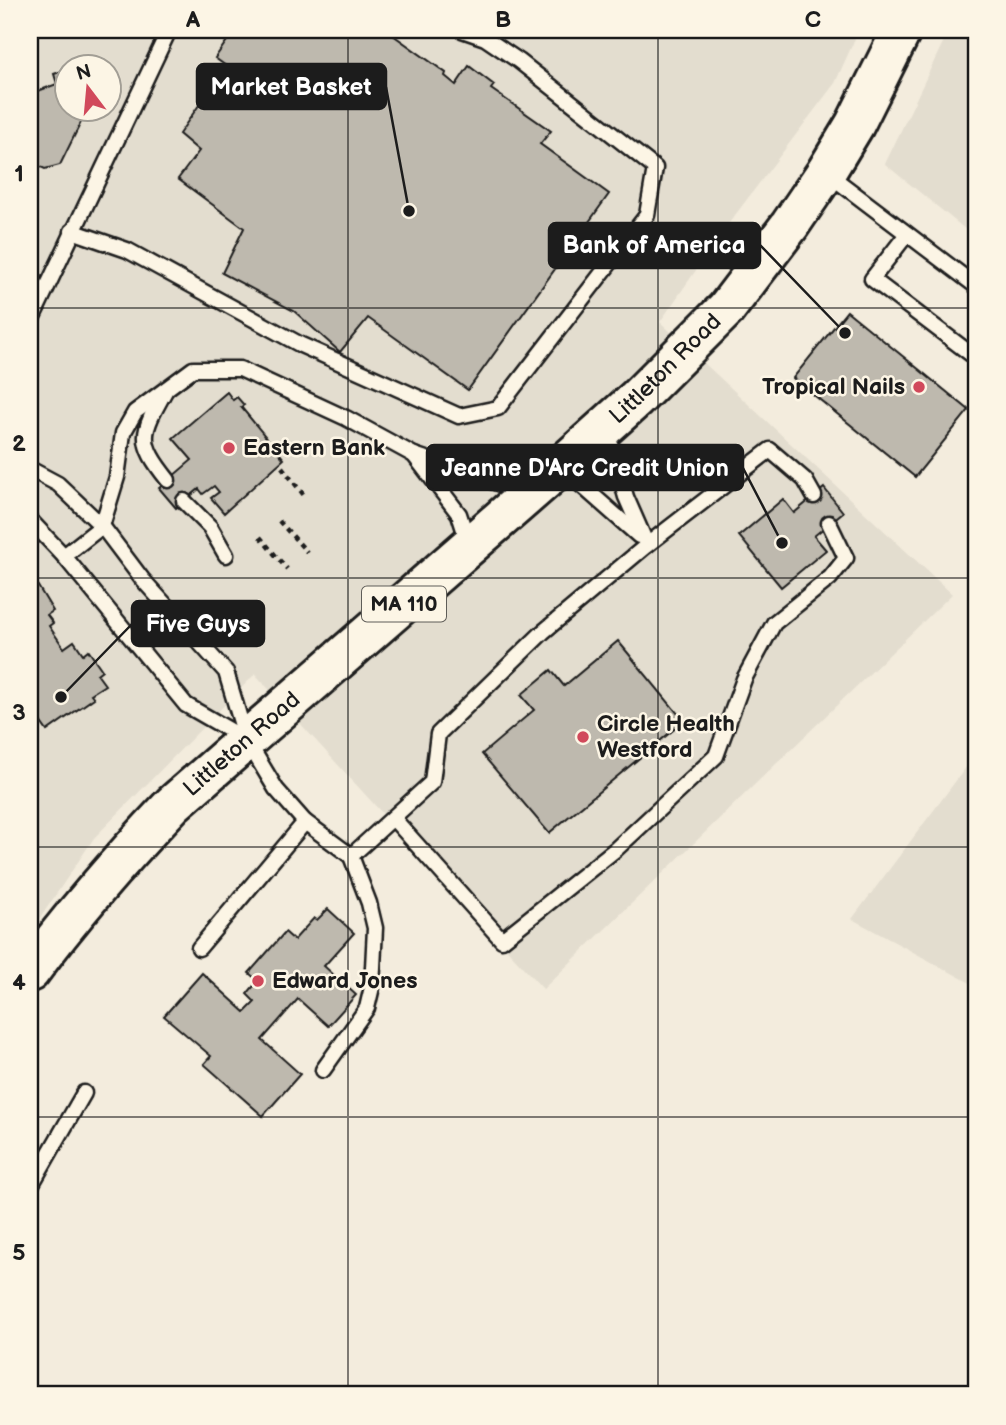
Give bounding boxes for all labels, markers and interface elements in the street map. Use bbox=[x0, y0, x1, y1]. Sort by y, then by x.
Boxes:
text: A bbox=[185, 6, 201, 34]
text: B bbox=[495, 6, 511, 34]
text: C bbox=[805, 6, 821, 34]
north arrow bbox=[52, 52, 122, 122]
text: N bbox=[74, 60, 94, 86]
callout: Market Basket bbox=[197, 64, 386, 109]
text: Market Basket bbox=[211, 73, 371, 102]
text: 1 bbox=[14, 160, 24, 188]
callout: Bank of America bbox=[549, 223, 760, 268]
text: Bank of America bbox=[563, 231, 745, 260]
street label: Littleton Road bbox=[604, 308, 727, 430]
place label: Tropical Nails bbox=[762, 373, 905, 401]
marker: Tropical Nails bbox=[911, 379, 927, 395]
text: 2 bbox=[12, 430, 26, 458]
place label: Eastern Bank bbox=[243, 434, 385, 462]
marker: Eastern Bank bbox=[221, 440, 237, 456]
callout: Jeanne D'Arc Credit Union bbox=[427, 445, 743, 490]
text: Jeanne D'Arc Credit Union bbox=[441, 454, 729, 483]
road number: MA 110 bbox=[362, 586, 446, 622]
callout: Five Guys bbox=[132, 601, 264, 646]
text: Five Guys bbox=[146, 610, 251, 639]
street label: Littleton Road bbox=[178, 686, 306, 802]
text: 3 bbox=[12, 699, 26, 727]
place label: Circle Health Westford bbox=[597, 710, 735, 764]
marker: Circle Health Westford bbox=[575, 729, 591, 745]
place label: Edward Jones bbox=[272, 967, 417, 995]
text: 4 bbox=[12, 969, 26, 997]
marker: Edward Jones bbox=[250, 973, 266, 989]
text: 5 bbox=[12, 1239, 26, 1267]

